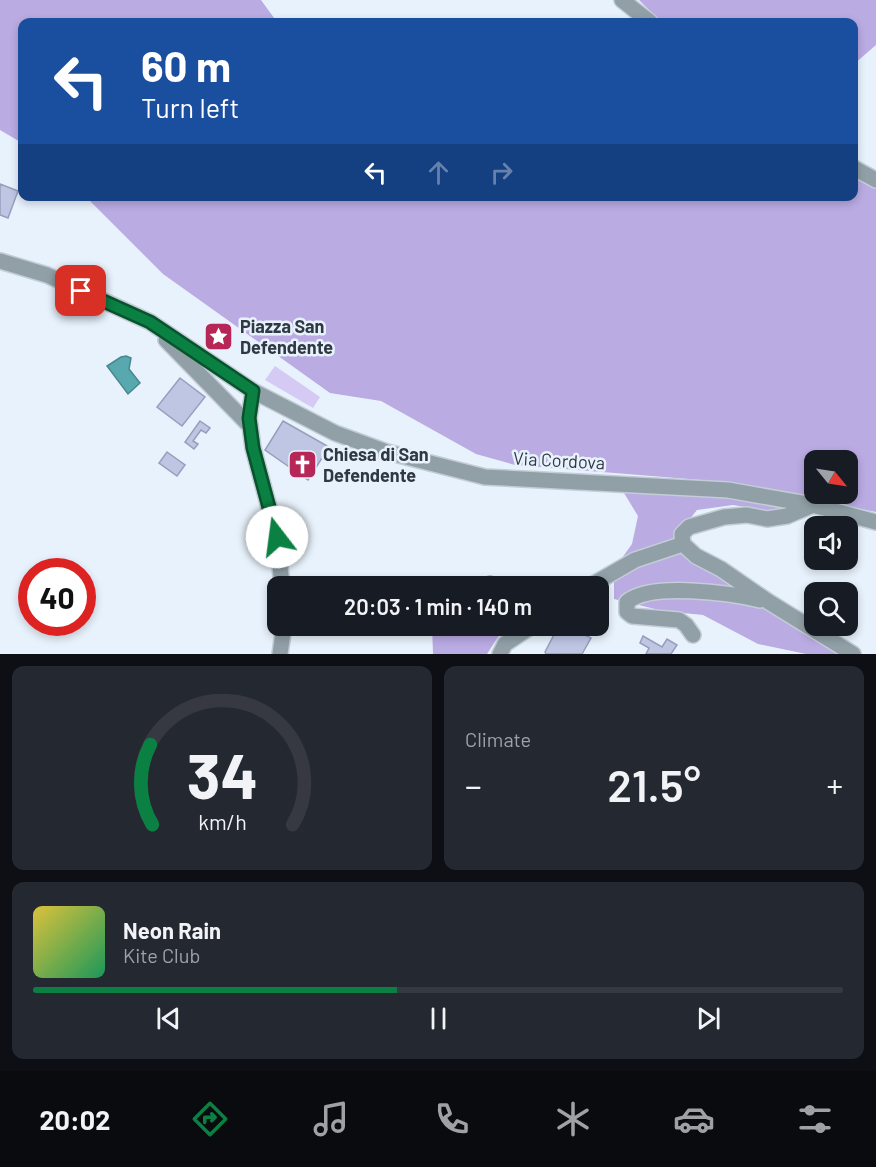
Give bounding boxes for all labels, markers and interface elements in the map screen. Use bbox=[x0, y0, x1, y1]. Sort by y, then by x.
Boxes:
text: 60 m bbox=[141, 40, 231, 90]
icon: left bbox=[42, 42, 120, 120]
text: Turn left bbox=[141, 91, 239, 123]
icon: left bbox=[359, 156, 392, 189]
icon: ahead bbox=[422, 156, 455, 189]
icon: right bbox=[485, 156, 518, 189]
pin bbox=[55, 265, 106, 316]
icon: arrive bbox=[64, 274, 97, 307]
place label: Piazza San Defendente bbox=[240, 315, 333, 358]
place icon: Piazza San Defendente bbox=[203, 321, 235, 353]
place label: Chiesa di San Defendente bbox=[323, 443, 429, 486]
street label: Via Cordova bbox=[513, 447, 606, 473]
church icon: Chiesa di San Defendente bbox=[286, 449, 318, 481]
north arrow bbox=[804, 450, 858, 504]
map controls bbox=[804, 450, 858, 636]
position arrow bbox=[245, 505, 309, 569]
button: sound bbox=[804, 516, 858, 570]
speed limit sign: 40 bbox=[18, 558, 96, 636]
button: search bbox=[804, 582, 858, 636]
text: 20:03 · 1 min · 140 m bbox=[344, 593, 532, 619]
text: Climate bbox=[465, 727, 531, 751]
text: 34 bbox=[186, 737, 258, 811]
text: 21.5° bbox=[607, 757, 701, 811]
text: − bbox=[465, 765, 482, 805]
text: + bbox=[826, 765, 843, 805]
text: km/h bbox=[198, 809, 246, 834]
text: Neon Rain bbox=[123, 917, 221, 943]
text: Kite Club bbox=[123, 943, 200, 967]
icon: previous bbox=[152, 1002, 185, 1035]
icon: pause bbox=[422, 1002, 455, 1035]
icon: next bbox=[692, 1002, 725, 1035]
icon: directions bbox=[189, 1098, 231, 1140]
icon: music bbox=[310, 1098, 352, 1140]
icon: phone bbox=[431, 1098, 473, 1140]
icon: climate bbox=[552, 1098, 594, 1140]
icon: car bbox=[673, 1098, 715, 1140]
icon: filters bbox=[794, 1098, 836, 1140]
text: 20:02 bbox=[40, 1103, 110, 1135]

